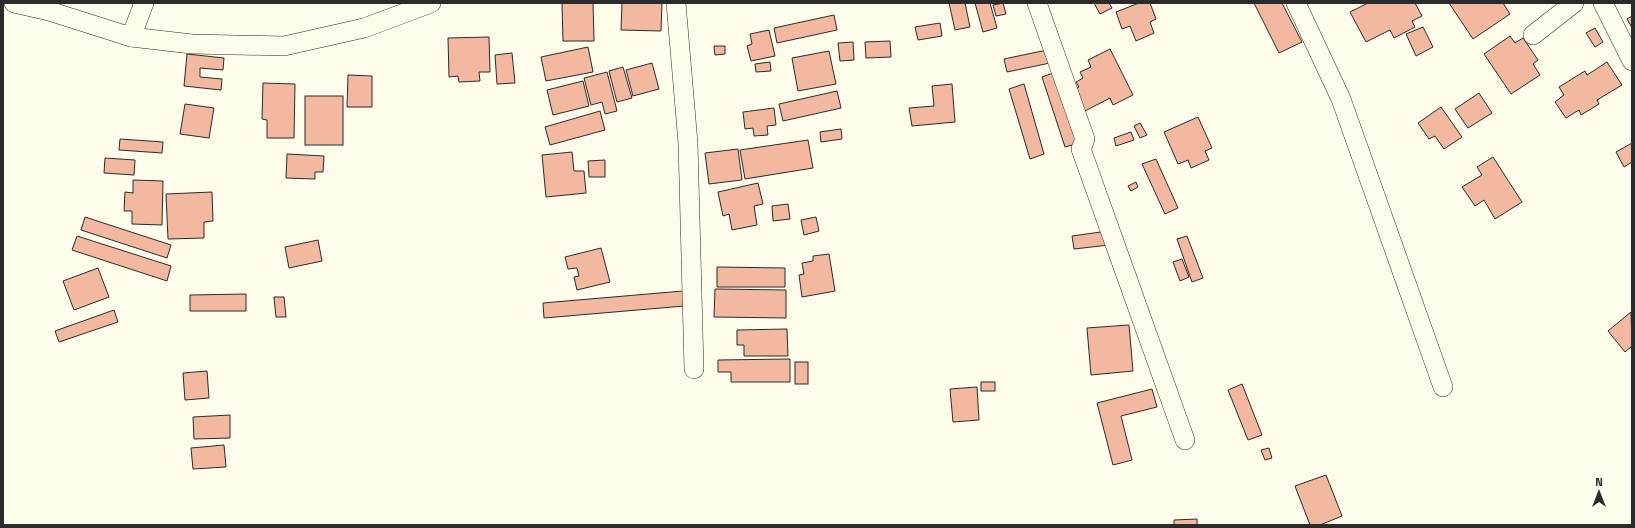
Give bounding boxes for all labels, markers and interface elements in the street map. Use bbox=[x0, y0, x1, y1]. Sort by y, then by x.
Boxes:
north arrow bbox=[1579, 472, 1619, 512]
text: N bbox=[1595, 474, 1603, 490]

